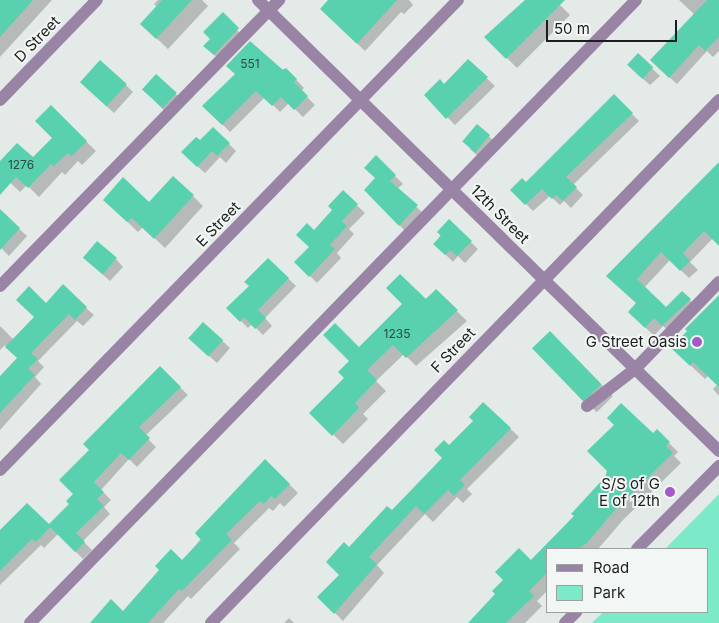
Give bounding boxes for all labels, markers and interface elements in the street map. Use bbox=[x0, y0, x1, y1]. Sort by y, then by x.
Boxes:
scale bar bbox=[549, 10, 680, 42]
street label: D Street bbox=[11, 12, 63, 66]
text: 50 m bbox=[554, 19, 590, 38]
house number: 551 bbox=[240, 57, 260, 71]
house number: 1276 bbox=[8, 158, 34, 172]
street label: 12th Street bbox=[467, 181, 533, 247]
street label: E Street bbox=[192, 198, 244, 250]
street label: F Street bbox=[427, 324, 479, 376]
house number: 1235 bbox=[384, 327, 410, 341]
place label: G Street Oasis bbox=[586, 333, 687, 351]
marker: G Street Oasis bbox=[691, 336, 703, 348]
place label: S/S of G E of 12th bbox=[599, 474, 660, 509]
marker: S/S of G E of 12th bbox=[664, 486, 676, 498]
legend bbox=[546, 548, 709, 613]
text: Road bbox=[593, 558, 629, 577]
text: Park bbox=[593, 583, 625, 602]

